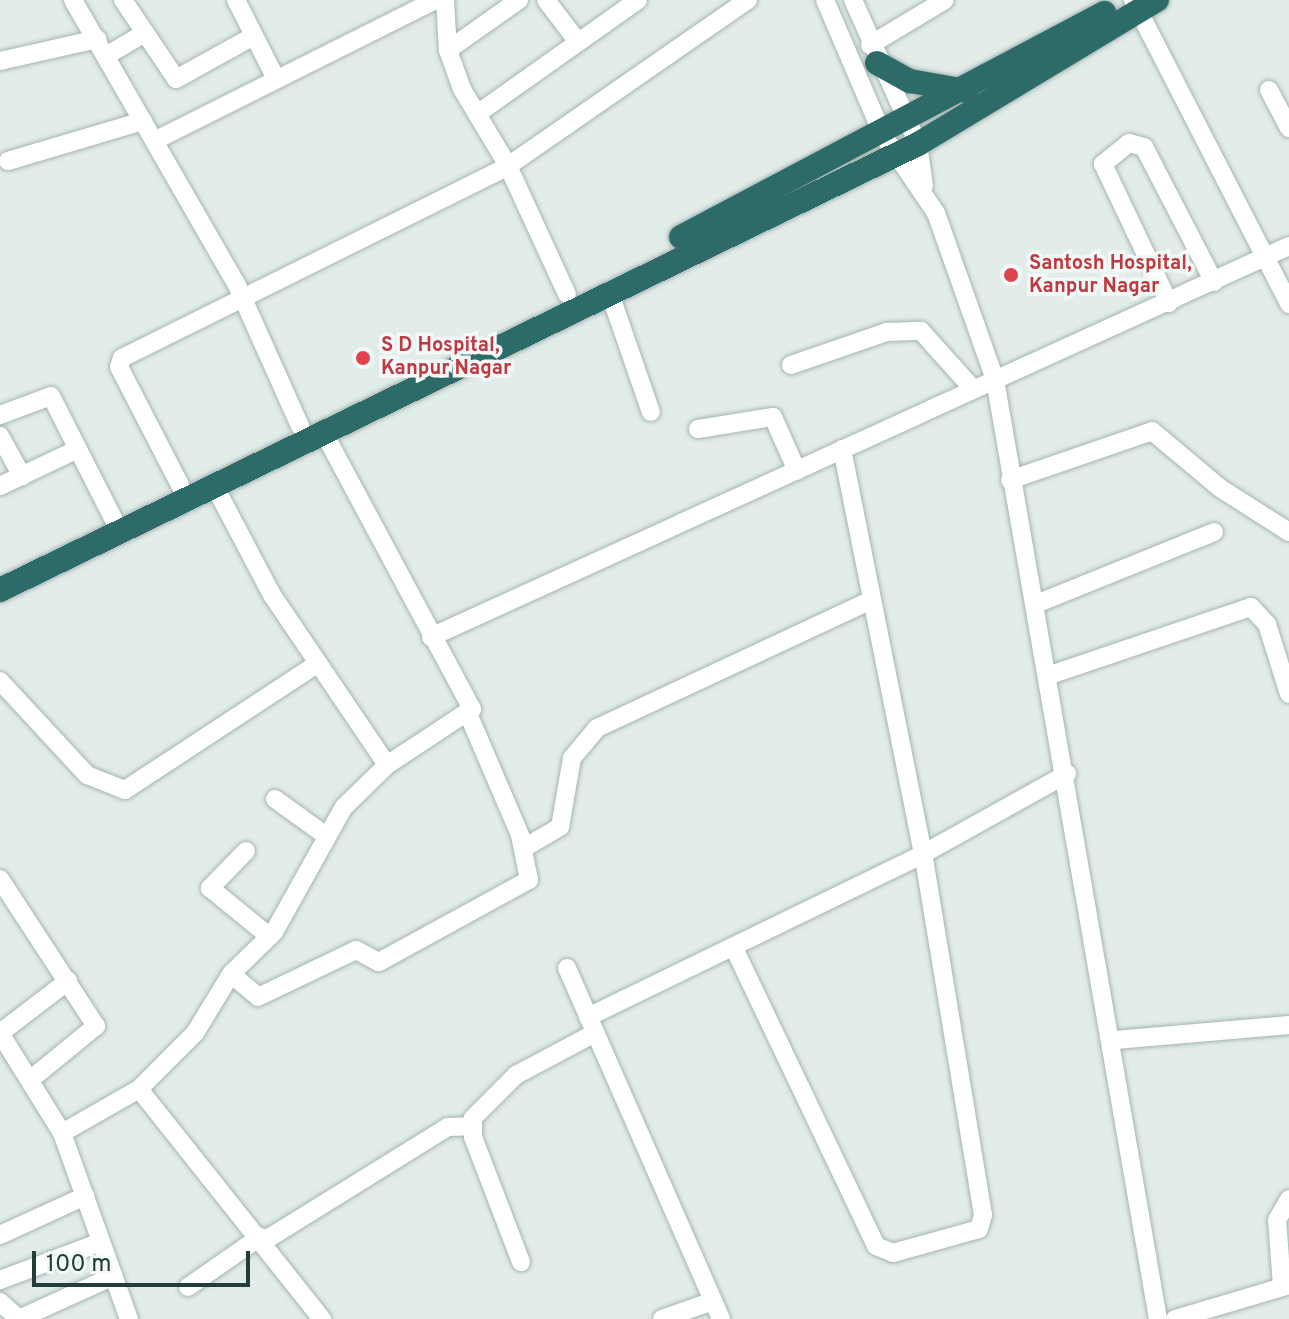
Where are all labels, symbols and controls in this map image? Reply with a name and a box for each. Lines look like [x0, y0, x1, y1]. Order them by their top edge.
place label: Santosh Hospital, Kanpur Nagar [1029, 252, 1192, 299]
marker: Santosh Hospital, Kanpur Nagar [1000, 264, 1022, 286]
place label: S D Hospital, Kanpur Nagar [381, 334, 511, 381]
marker: S D Hospital, Kanpur Nagar [352, 347, 374, 369]
scale bar [36, 1235, 254, 1285]
text: 100 m [46, 1250, 112, 1280]

